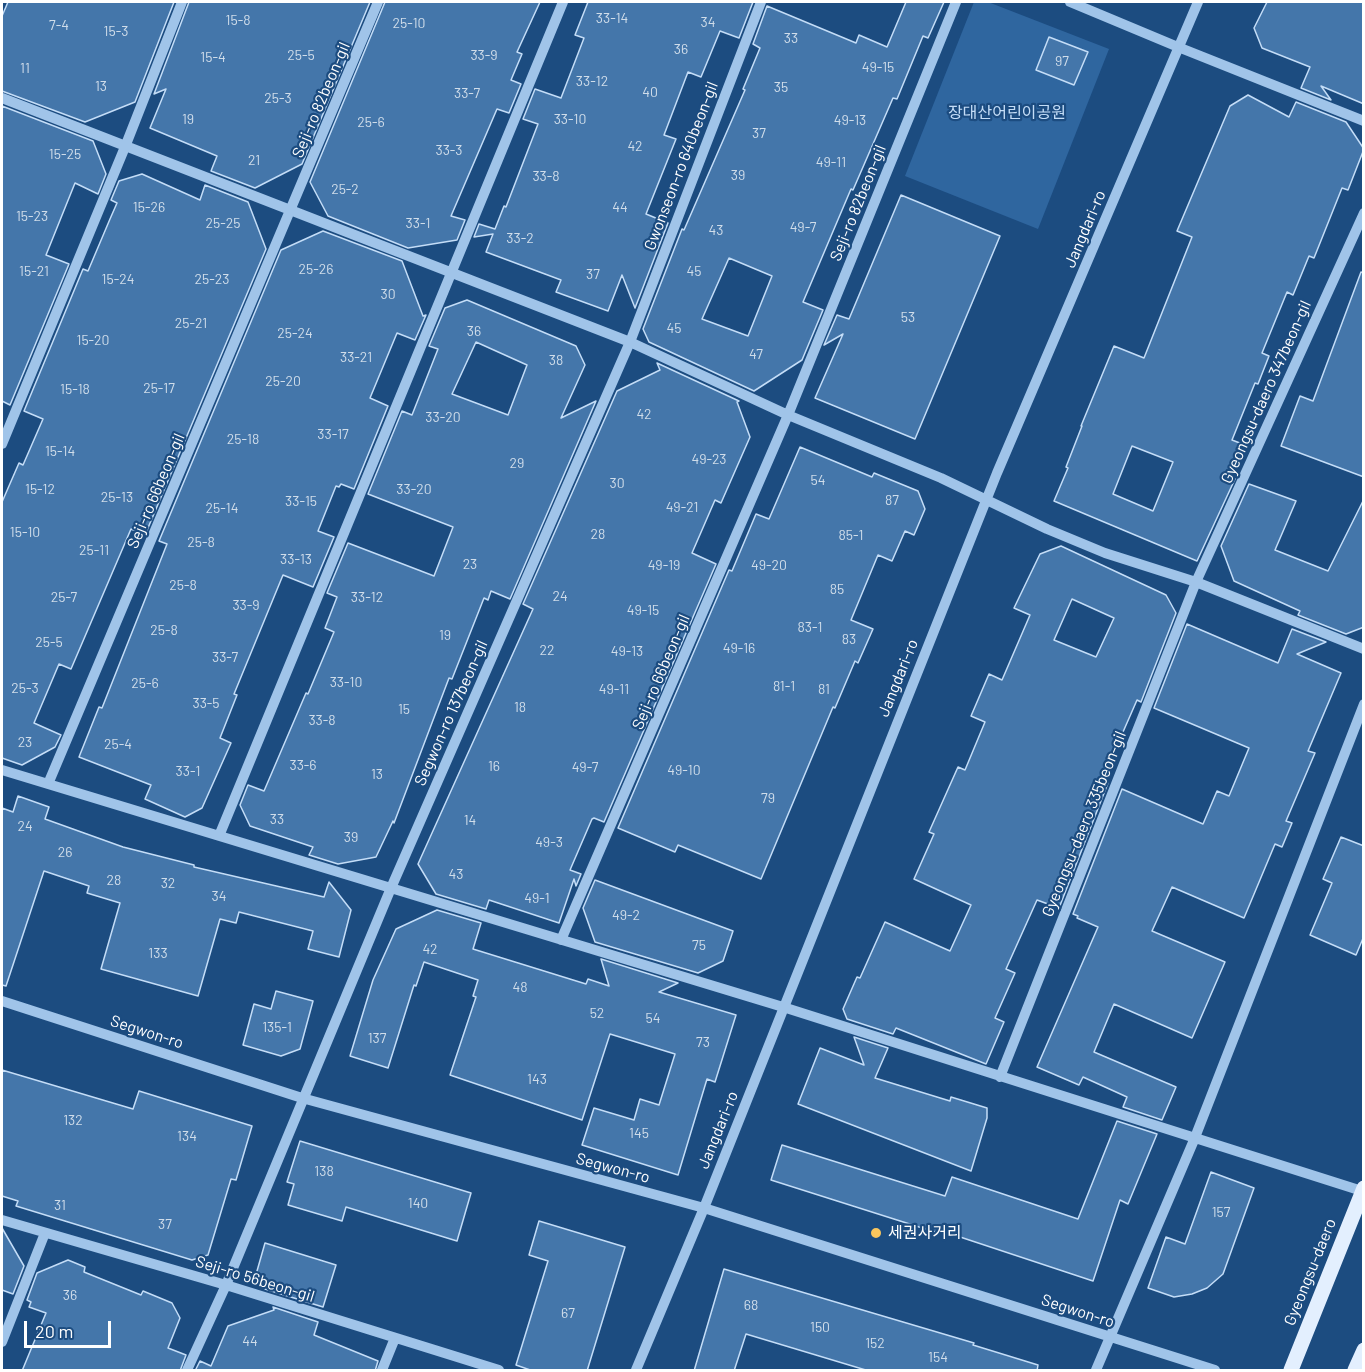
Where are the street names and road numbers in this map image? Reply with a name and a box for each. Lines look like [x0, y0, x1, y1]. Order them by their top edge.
street label: Seji-ro 82beon-gil [288, 39, 354, 161]
street label: Gwonseon-ro 640beon-gil [640, 79, 722, 253]
street label: Seji-ro 82beon-gil [826, 142, 890, 264]
street label: Jangdari-ro [1060, 187, 1110, 271]
street label: Gyeongsu-daero 347beon-gil [1217, 298, 1315, 486]
street label: Seji-ro 66beon-gil [123, 430, 189, 552]
street label: Seji-ro 66beon-gil [628, 611, 694, 733]
street label: Jangdari-ro [874, 636, 922, 720]
street label: Segwon-ro 137beon-gil [410, 637, 492, 789]
street label: Gyeongsu-daero 335beon-gil [1038, 728, 1130, 920]
street label: Segwon-ro [108, 1011, 186, 1053]
street label: Jangdari-ro [694, 1088, 742, 1172]
street label: Segwon-ro [574, 1149, 652, 1187]
street label: Gyeongsu-daero [1280, 1216, 1340, 1328]
street label: Seji-ro 56beon-gil [193, 1252, 317, 1306]
street label: Segwon-ro [1039, 1290, 1117, 1332]

